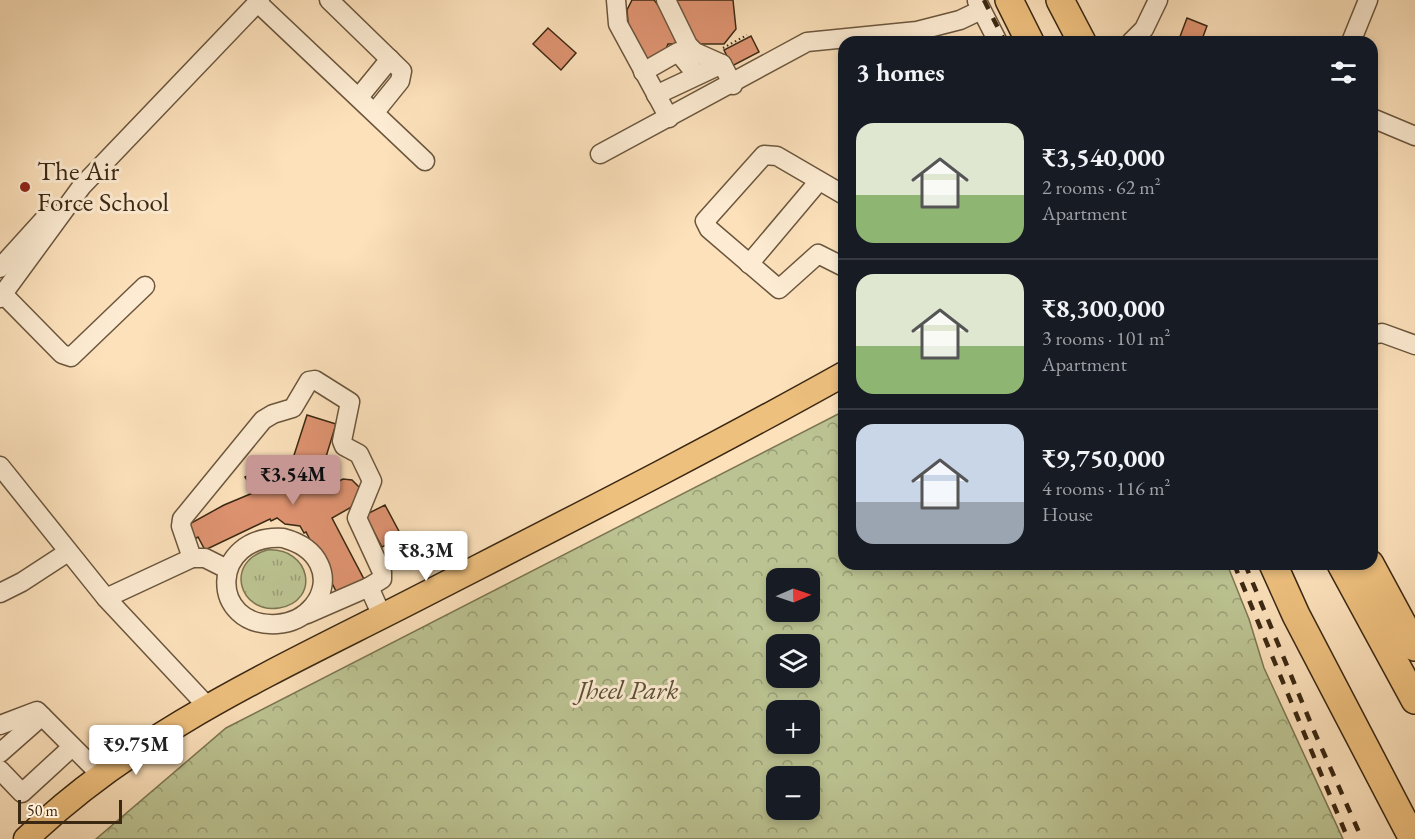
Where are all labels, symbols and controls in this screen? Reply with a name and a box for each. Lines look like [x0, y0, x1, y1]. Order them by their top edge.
text: 3 homes [856, 55, 945, 89]
icon: filters [1327, 56, 1360, 89]
text: ₹3,540,000 [1042, 140, 1165, 174]
icon: home [904, 147, 976, 219]
place label: The Air Force School [37, 153, 169, 219]
text: 2 rooms · 62 m² [1042, 174, 1161, 200]
marker: The Air Force School [18, 180, 32, 194]
text: Apartment [1042, 200, 1127, 226]
text: ₹8,300,000 [1042, 291, 1165, 325]
icon: home [904, 298, 976, 370]
text: 3 rooms · 101 m² [1042, 325, 1170, 351]
text: Apartment [1042, 351, 1127, 377]
text: ₹9,750,000 [1042, 441, 1165, 475]
icon: home [904, 448, 976, 520]
pin: ₹3.54M [244, 455, 342, 506]
text: ₹3.54M [260, 461, 326, 487]
text: 4 rooms · 116 m² [1042, 475, 1170, 501]
text: House [1042, 501, 1093, 527]
pin: ₹8.3M [384, 531, 468, 582]
text: ₹8.3M [399, 537, 454, 563]
north arrow [766, 568, 820, 622]
map controls [766, 568, 820, 820]
button: layers [766, 634, 820, 688]
park label: Jheel Park [572, 672, 679, 707]
button: + [766, 700, 820, 754]
pin: ₹9.75M [87, 725, 185, 776]
text: ₹9.75M [103, 731, 169, 757]
button: − [766, 766, 820, 820]
scale bar [18, 797, 122, 824]
text: 50 m [27, 800, 58, 821]

